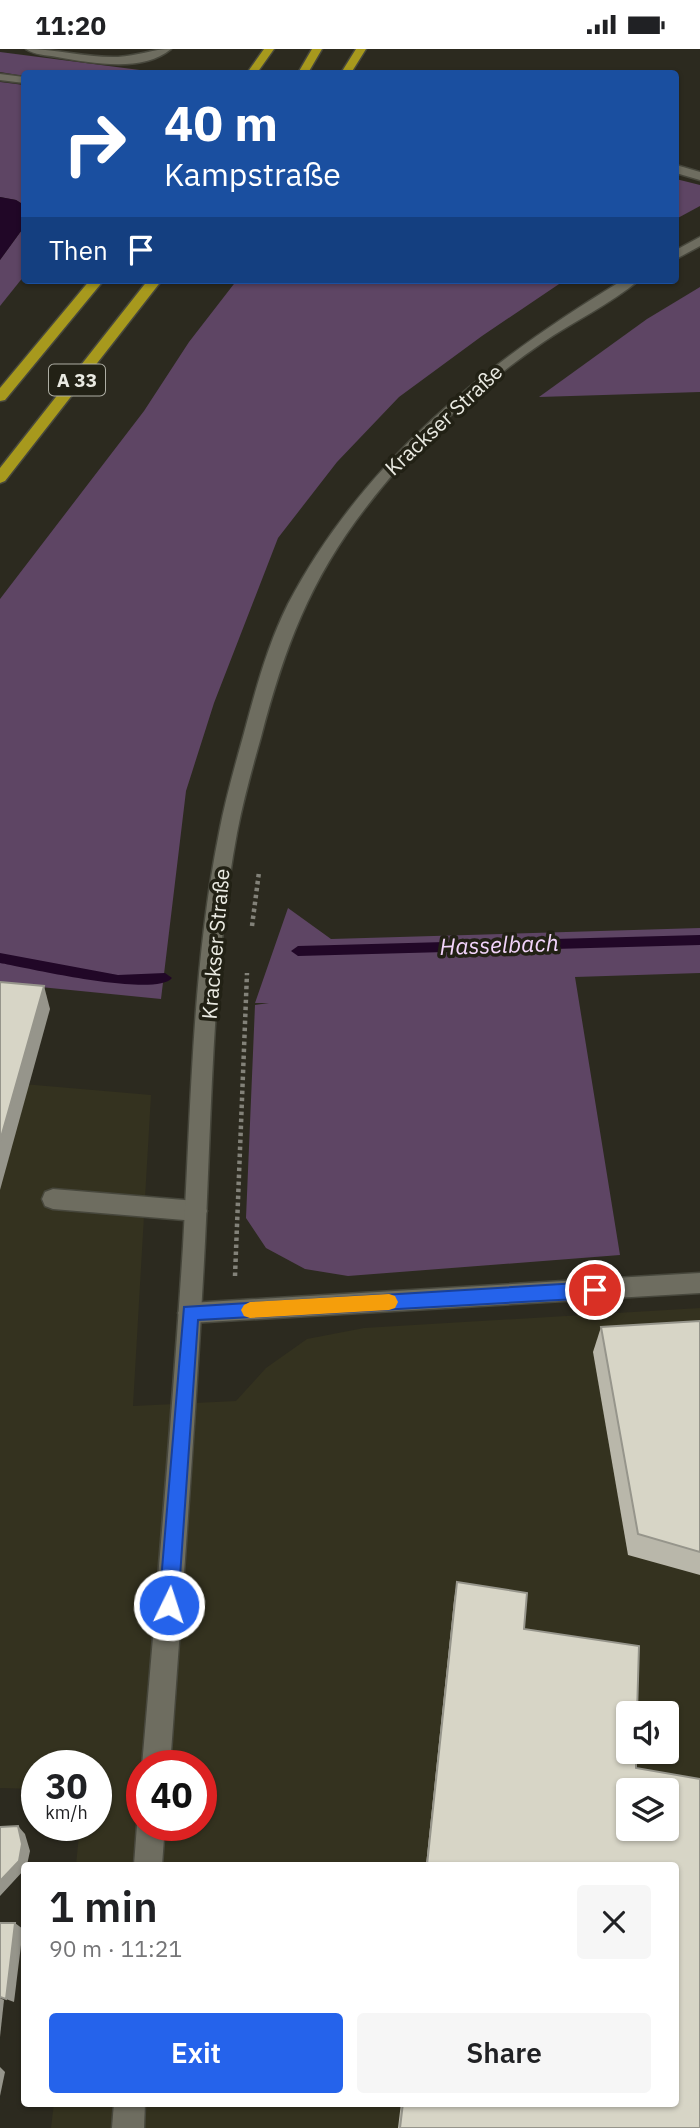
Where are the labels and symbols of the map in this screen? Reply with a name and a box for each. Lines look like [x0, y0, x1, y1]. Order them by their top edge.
street label: Krackser Straße [378, 357, 508, 481]
road number: A 33 [49, 365, 105, 395]
street label: Krackser Straße [194, 867, 236, 1020]
water label: Hasselbach [439, 927, 559, 961]
pin [565, 1260, 625, 1320]
position arrow [132, 1568, 206, 1642]
speed limit sign: 40 [126, 1750, 217, 1841]

